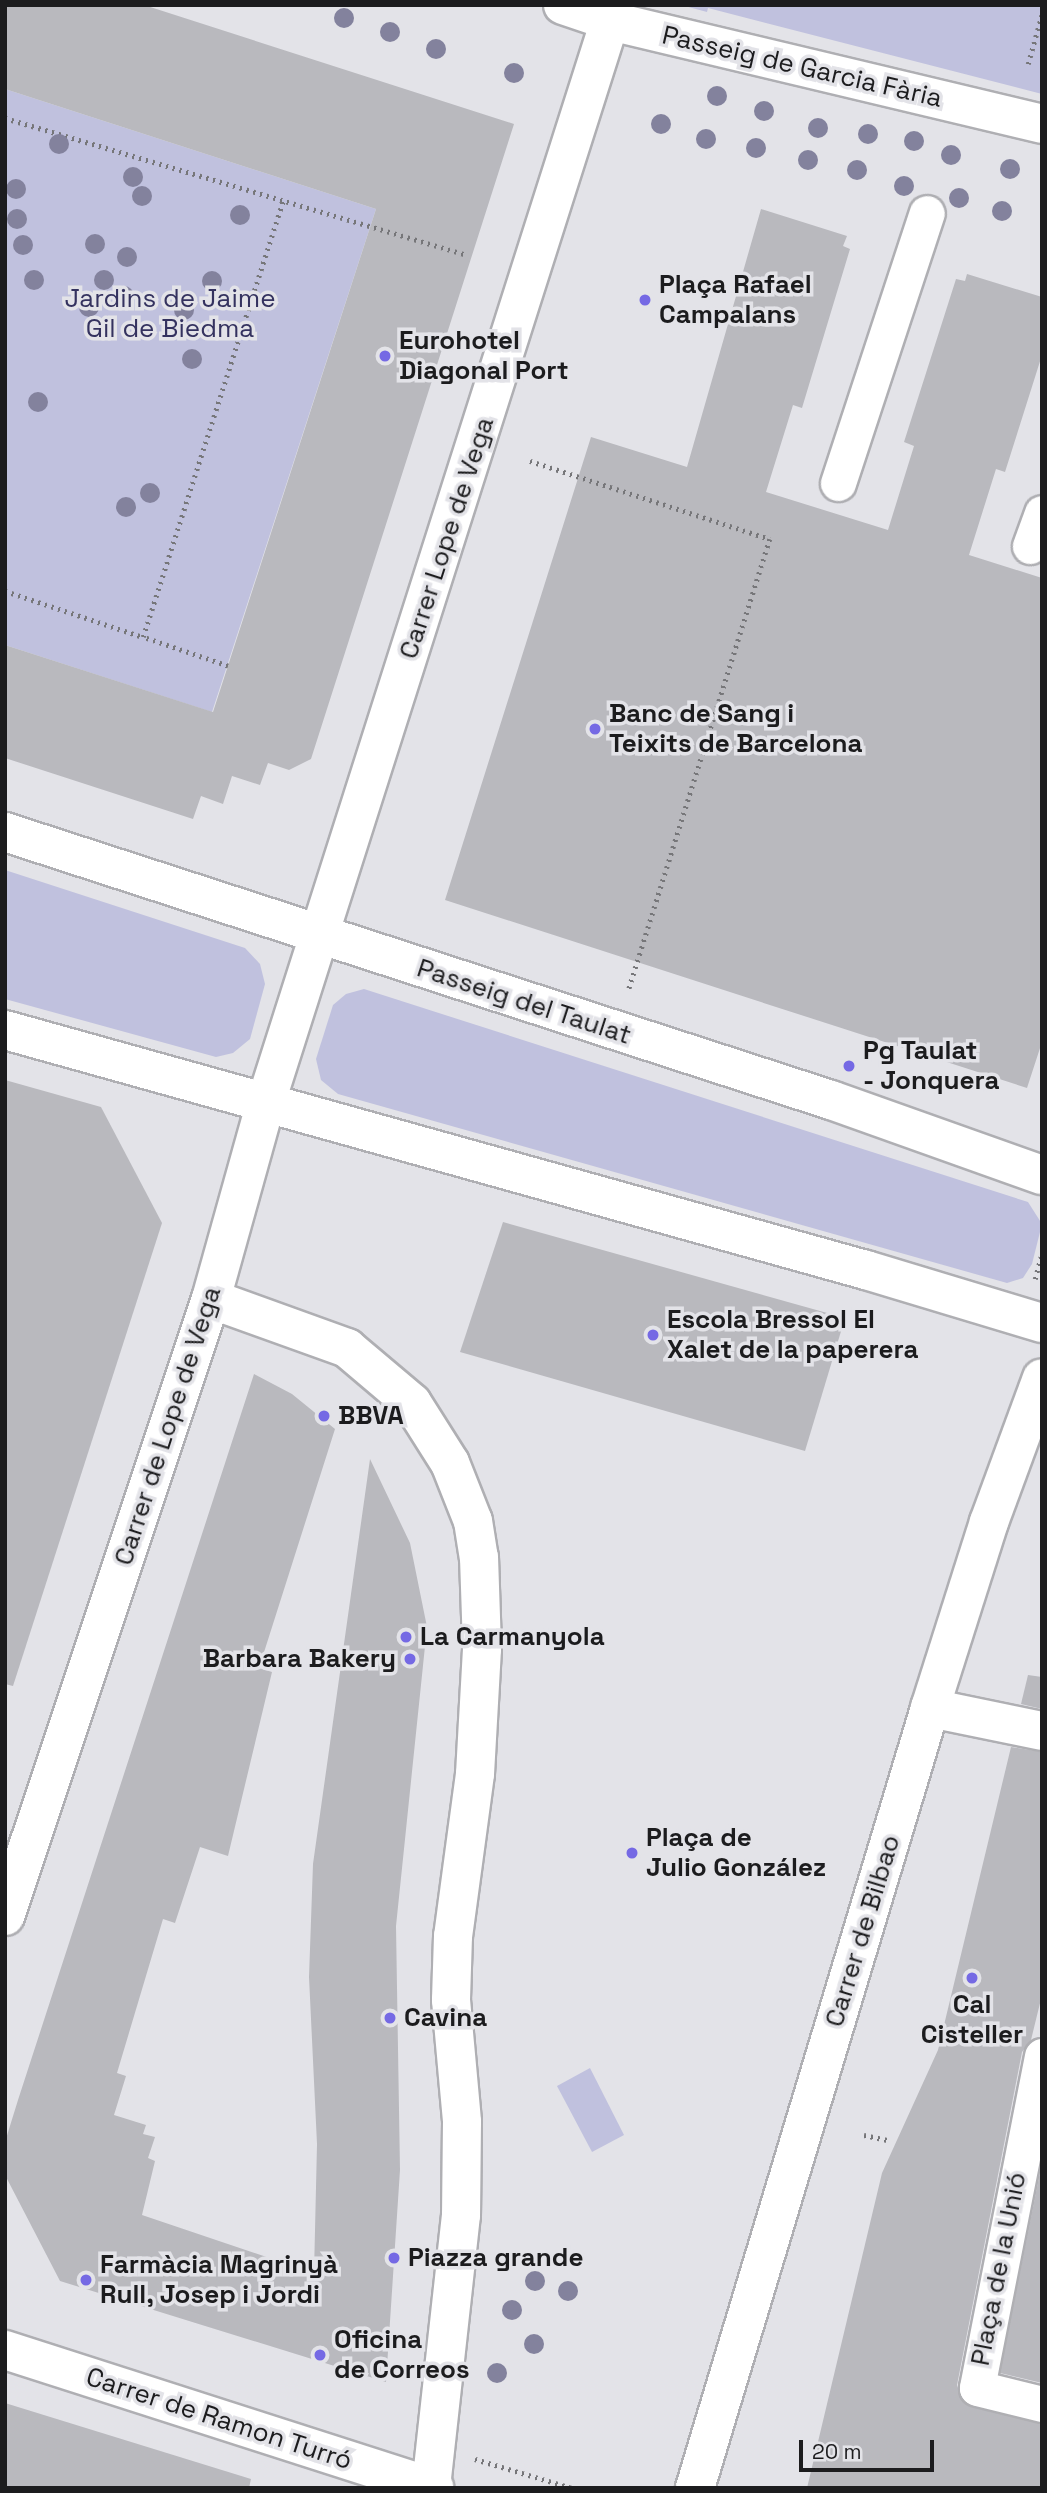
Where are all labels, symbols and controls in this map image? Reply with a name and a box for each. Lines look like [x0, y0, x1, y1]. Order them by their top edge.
street label: Passeig de Garcia Fària [659, 20, 945, 114]
place label: Plaça Rafael Campalans [659, 269, 812, 330]
park label: Jardins de Jaime Gil de Biedma [64, 283, 276, 344]
marker: Plaça Rafael Campalans [637, 292, 653, 308]
place label: Eurohotel Diagonal Port [399, 325, 569, 386]
marker: Eurohotel Diagonal Port [377, 348, 393, 364]
street label: Carrer Lope de Vega [393, 413, 501, 663]
place label: Banc de Sang i Teixits de Barcelona [609, 698, 863, 760]
marker: Banc de Sang i Teixits de Barcelona [587, 721, 603, 737]
street label: Passeig del Taulat [413, 953, 635, 1051]
place label: Pg Taulat - Jonquera [863, 1035, 1000, 1096]
marker: Pg Taulat - Jonquera [841, 1058, 857, 1074]
street label: Carrer de Lope de Vega [108, 1283, 228, 1569]
place label: Escola Bressol El Xalet de la paperera [667, 1304, 918, 1366]
marker: Escola Bressol El Xalet de la paperera [645, 1327, 661, 1343]
place label: BBVA [338, 1400, 404, 1432]
marker: BBVA [316, 1408, 332, 1424]
place label: La Carmanyola [420, 1621, 605, 1653]
marker: La Carmanyola [398, 1629, 414, 1645]
place label: Barbara Bakery [203, 1643, 396, 1675]
marker: Barbara Bakery [402, 1651, 418, 1667]
place label: Plaça de Julio González [646, 1822, 826, 1884]
street label: Carrer de Bilbao [819, 1831, 907, 2031]
marker: Plaça de Julio González [624, 1845, 640, 1861]
marker: Cal Cisteller [964, 1970, 980, 1986]
place label: Cal Cisteller [921, 1989, 1023, 2050]
place label: Cavina [404, 2002, 487, 2034]
marker: Cavina [382, 2010, 398, 2026]
street label: Plaça de la Unió [965, 2170, 1033, 2368]
place label: Piazza grande [408, 2242, 583, 2274]
place label: Farmàcia Magrinyà Rull, Josep i Jordi [100, 2249, 338, 2310]
marker: Piazza grande [386, 2250, 402, 2266]
marker: Farmàcia Magrinyà Rull, Josep i Jordi [78, 2272, 94, 2288]
place label: Oficina de Correos [334, 2324, 470, 2386]
marker: Oficina de Correos [312, 2347, 328, 2363]
street label: Carrer de Ramon Turró [82, 2361, 356, 2477]
scale bar [802, 2426, 937, 2470]
text: 20 m [812, 2438, 862, 2465]

